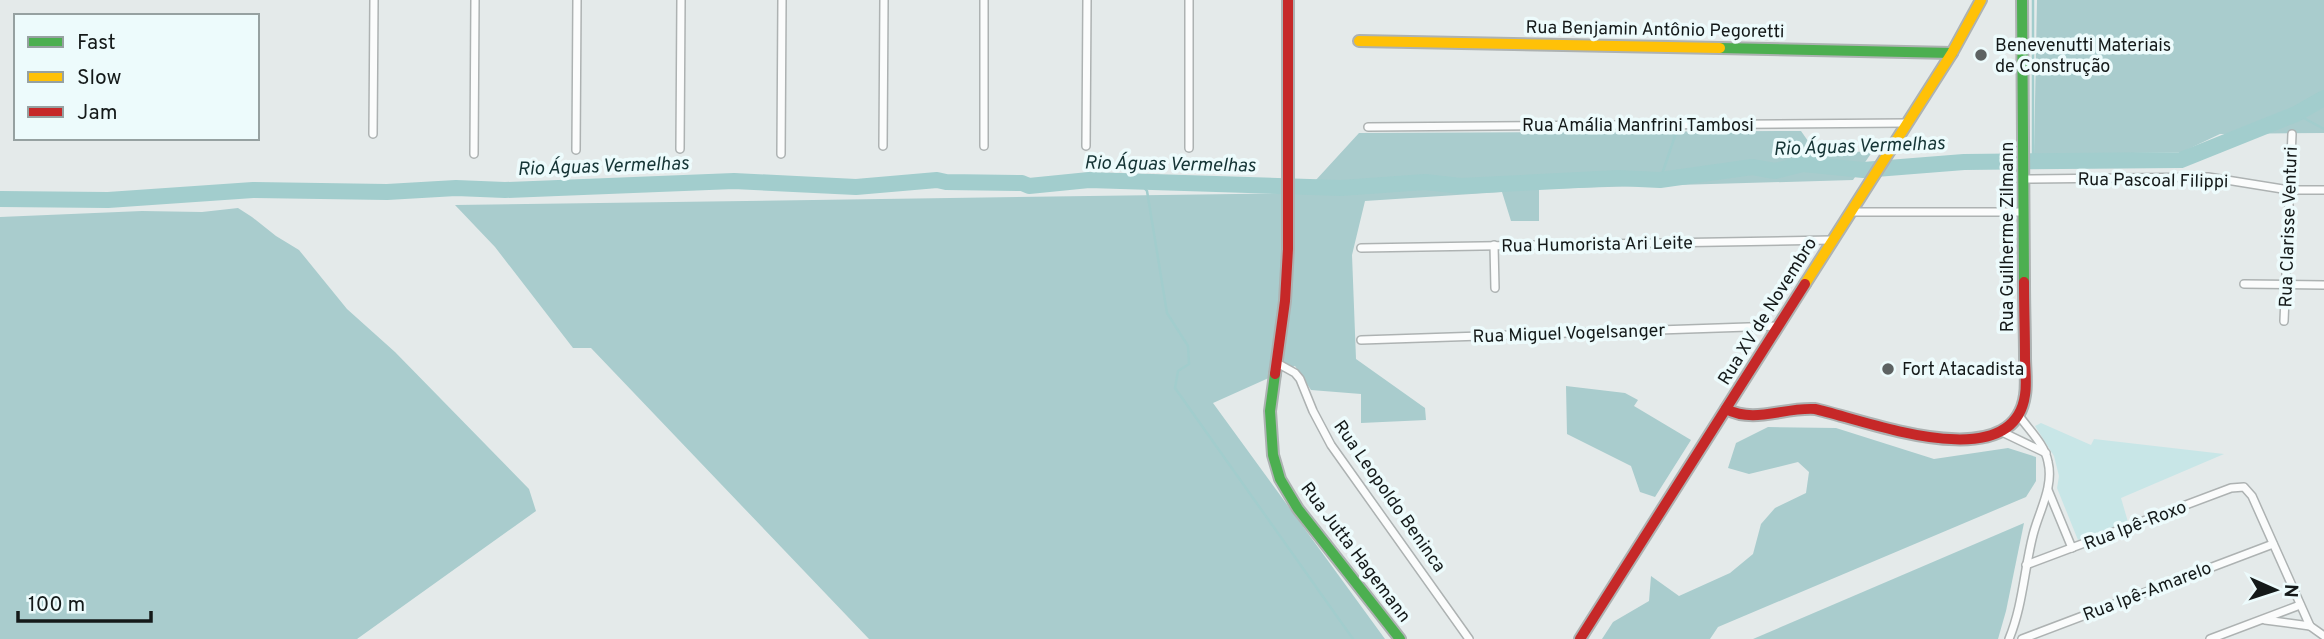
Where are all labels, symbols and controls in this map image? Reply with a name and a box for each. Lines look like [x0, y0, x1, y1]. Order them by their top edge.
legend [14, 14, 259, 140]
street label: Rua Benjamin Antônio Pegoretti [1525, 17, 1785, 44]
text: Fast [77, 30, 116, 57]
place label: Benevenutti Materiais de Construção [1995, 35, 2171, 79]
marker: Benevenutti Materiais de Construção [1973, 47, 1989, 63]
text: Slow [77, 65, 122, 92]
text: Jam [77, 100, 118, 127]
street label: Rua Amália Manfrini Tambosi [1522, 115, 1754, 138]
water label: Rio Águas Vermelhas [1773, 131, 1946, 162]
street label: Rua Guilherme Zilmann [1997, 142, 2020, 332]
street label: Rua Clarisse Venturi [2275, 146, 2304, 308]
water label: Rio Águas Vermelhas [517, 151, 690, 182]
water label: Rio Águas Vermelhas [1084, 151, 1256, 179]
street label: Rua Pascoal Filippi [2077, 169, 2229, 194]
street label: Rua Humorista Ari Leite [1501, 232, 1693, 259]
street label: Rua XV de Novembro [1714, 234, 1823, 390]
street label: Rua Miguel Vogelsanger [1472, 320, 1666, 349]
place label: Fort Atacadista [1902, 359, 2024, 382]
marker: Fort Atacadista [1880, 361, 1896, 377]
street label: Rua Leopoldo Beninca [1328, 416, 1450, 577]
street label: Rua Jutta Hagemann [1295, 478, 1415, 628]
street label: Rua Ipê-Roxo [2081, 496, 2190, 556]
north arrow [2240, 555, 2310, 625]
street label: Rua Ipê-Amarelo [2080, 557, 2215, 628]
scale bar [18, 580, 150, 624]
text: N [2278, 583, 2302, 598]
text: 100 m [28, 592, 85, 619]

